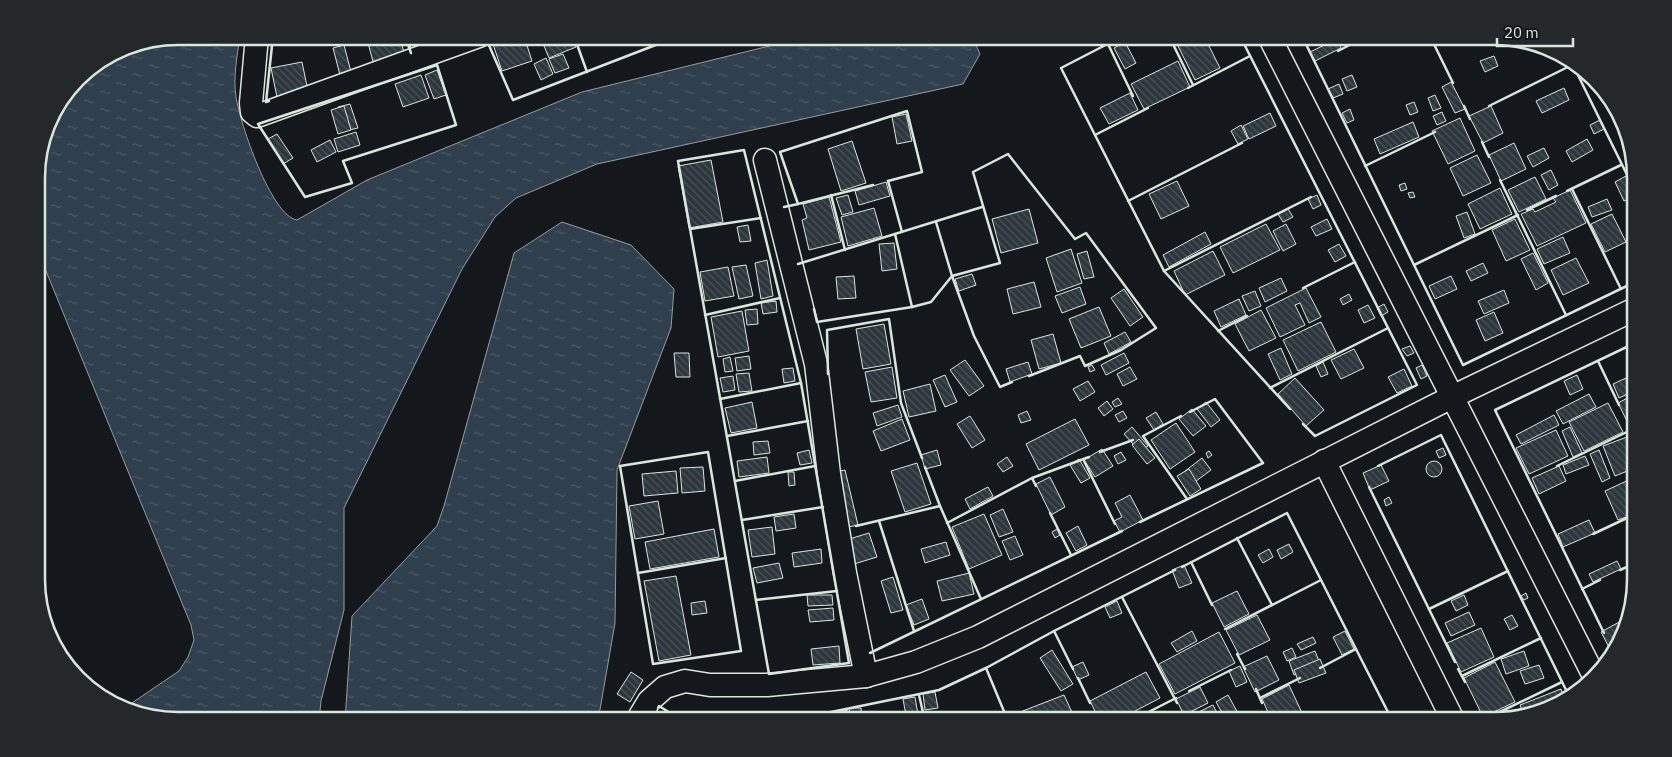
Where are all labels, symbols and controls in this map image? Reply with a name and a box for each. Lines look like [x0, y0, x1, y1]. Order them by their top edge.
scale bar [1497, 15, 1573, 47]
text: 20 m [1504, 23, 1539, 42]

